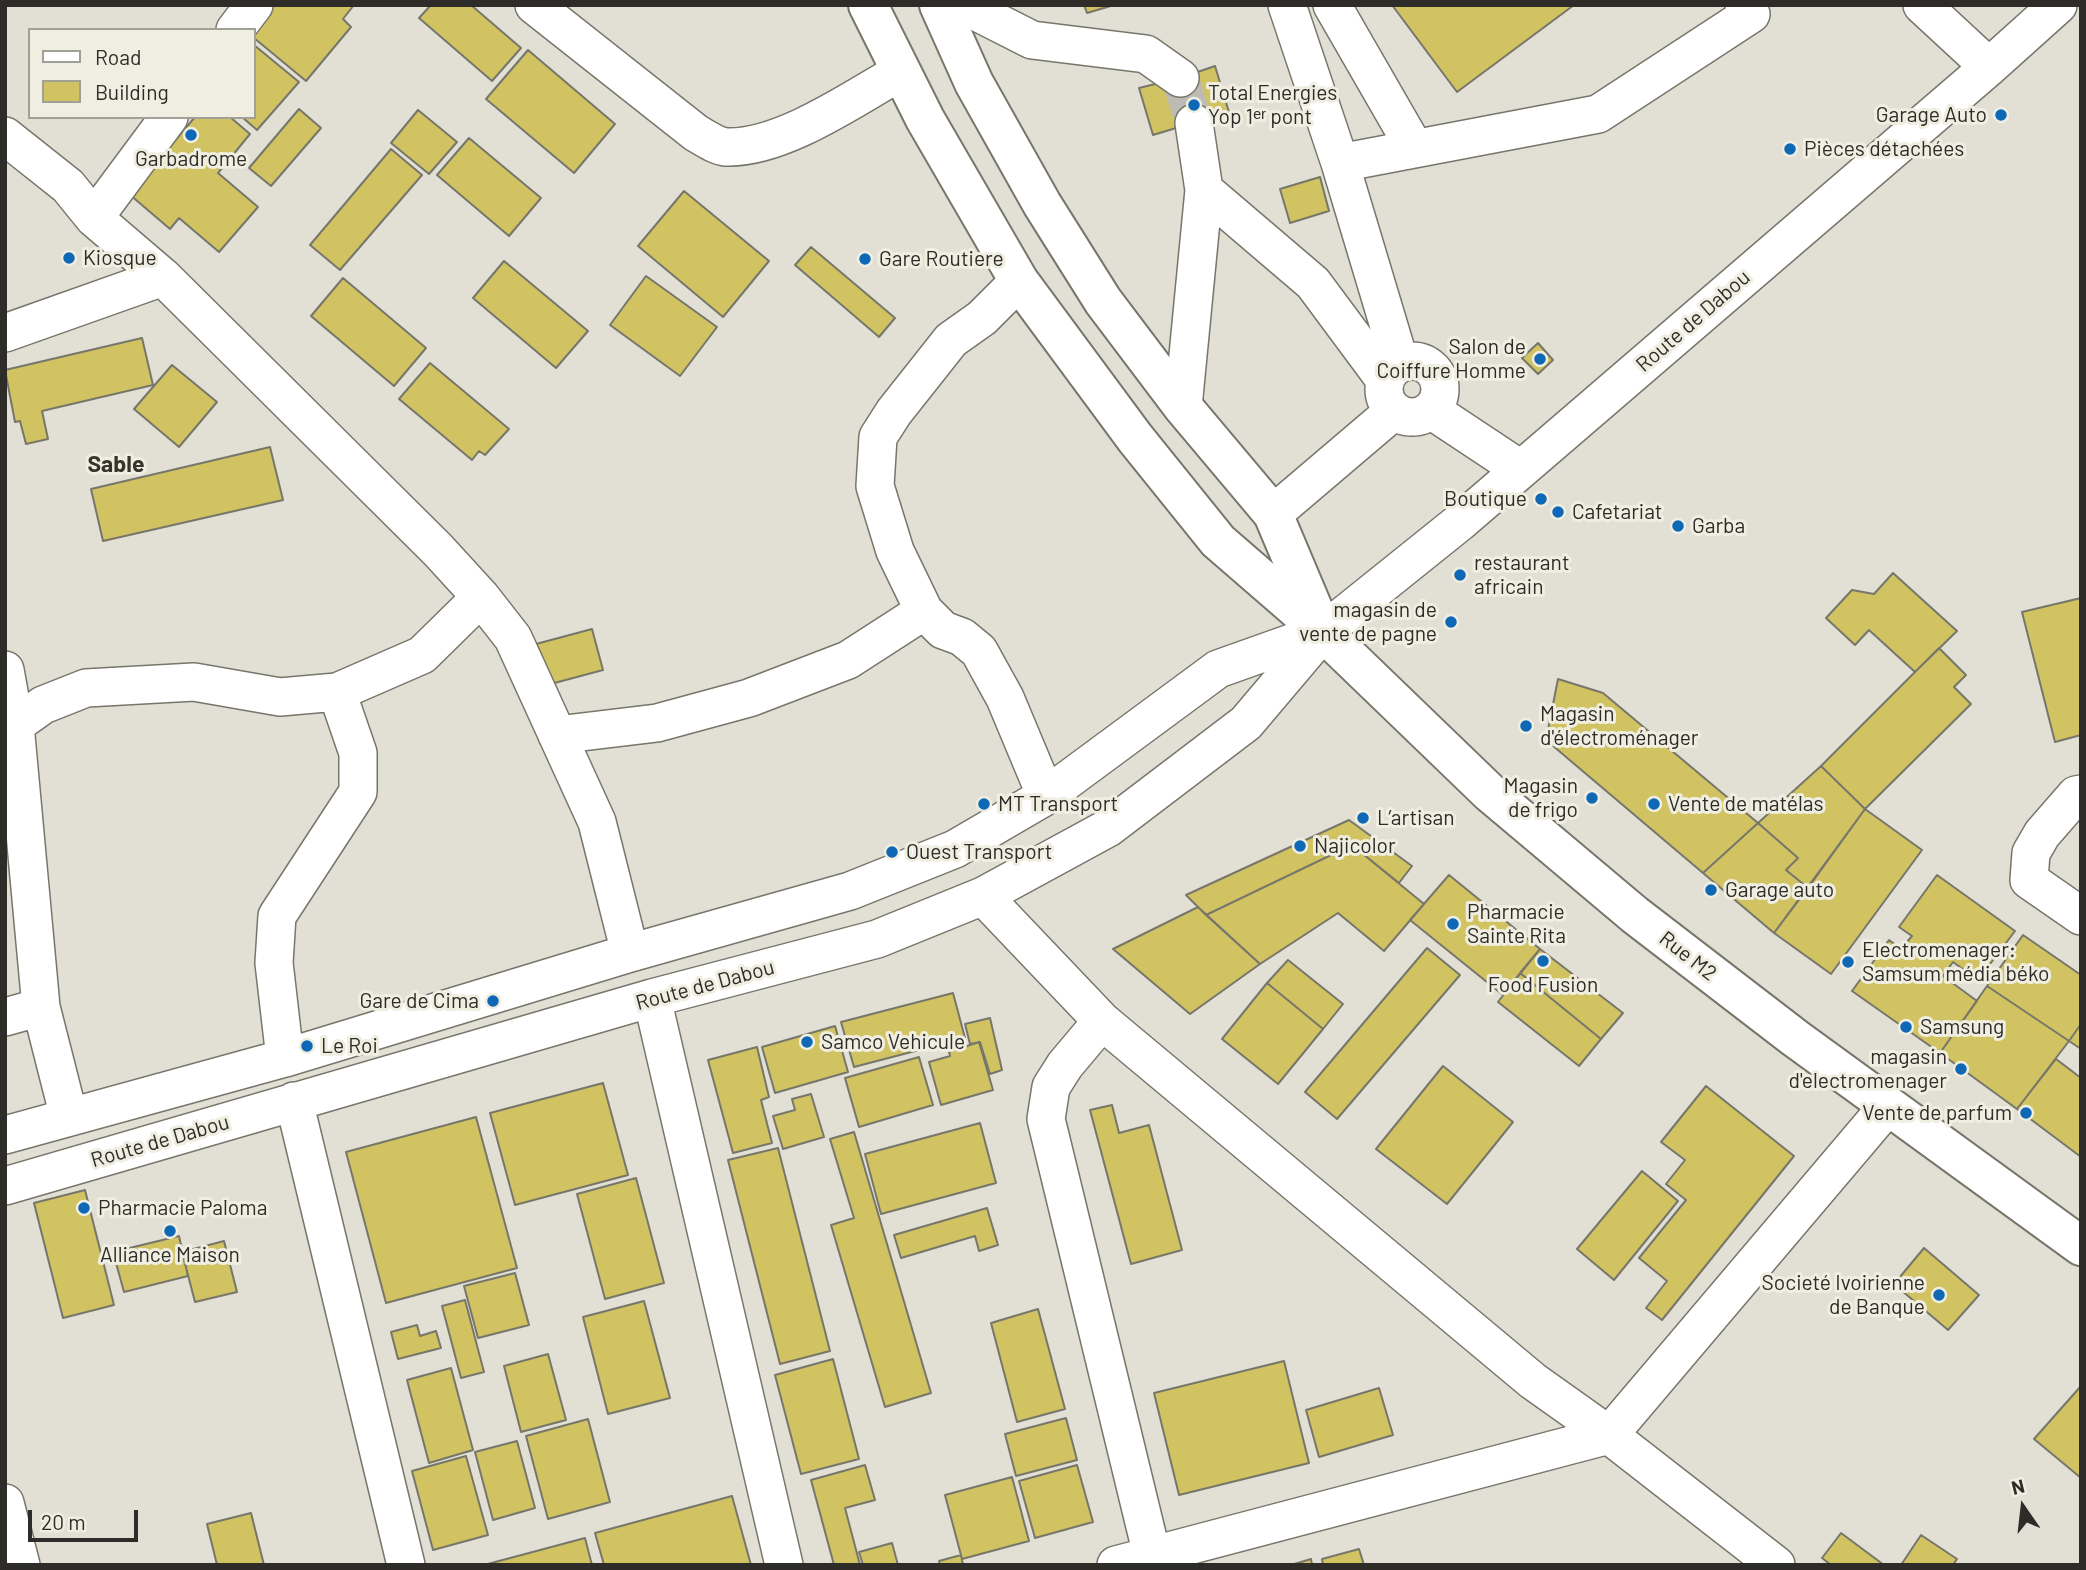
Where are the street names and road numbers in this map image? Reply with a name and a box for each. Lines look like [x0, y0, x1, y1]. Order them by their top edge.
street label: Route de Dabou [1631, 265, 1755, 377]
street label: Rue M2 [1654, 926, 1722, 986]
street label: Route de Dabou [633, 954, 777, 1016]
street label: Route de Dabou [88, 1109, 232, 1173]

